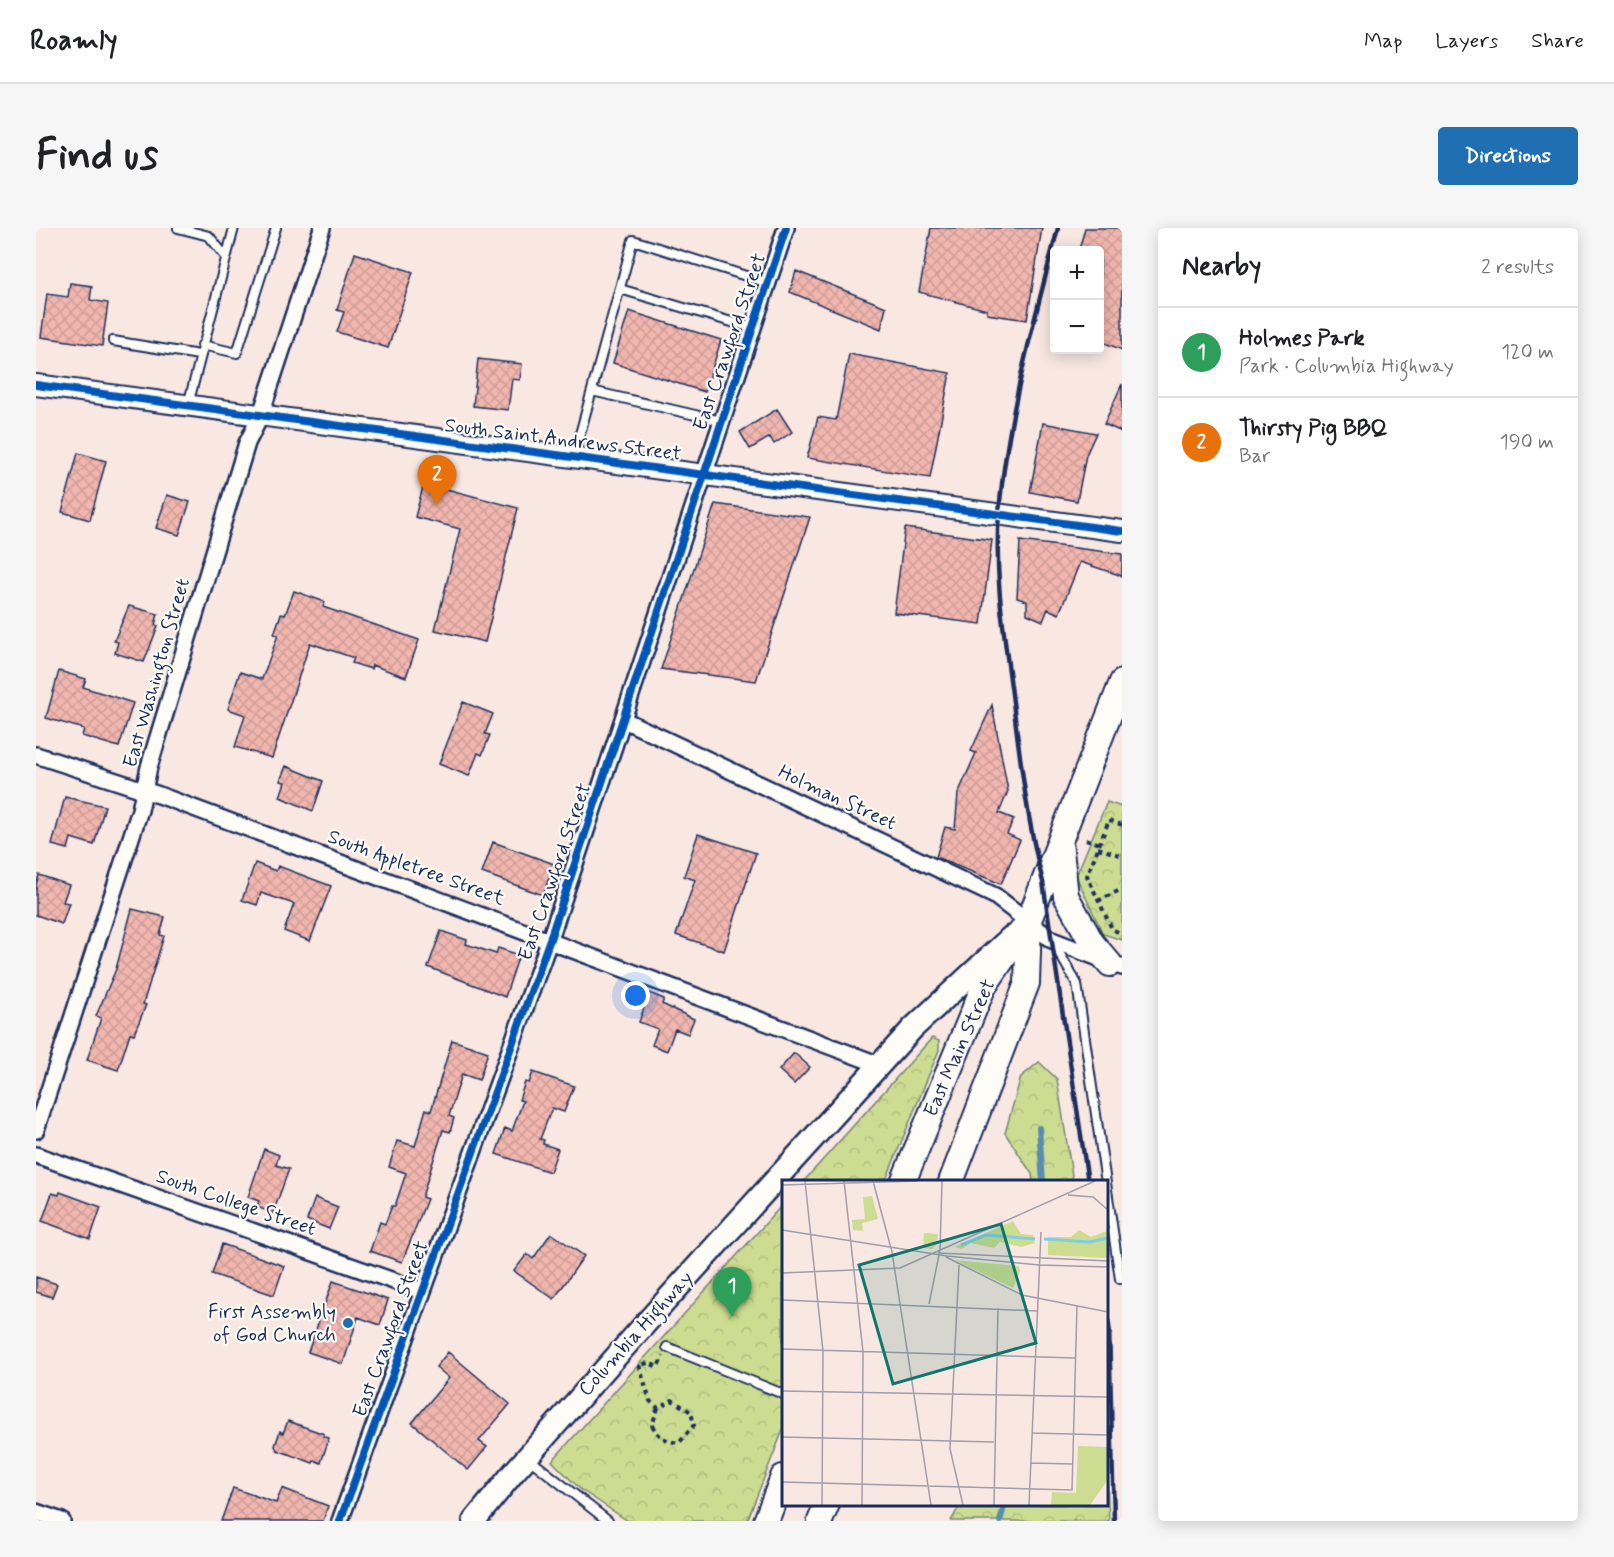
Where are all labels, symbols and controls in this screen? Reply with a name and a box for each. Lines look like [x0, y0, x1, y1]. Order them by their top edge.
text: Roamly [30, 23, 118, 60]
text: Map [1364, 27, 1402, 55]
text: Layers [1435, 27, 1498, 55]
text: Share [1531, 27, 1584, 55]
button: Directions [1438, 127, 1578, 185]
text: Find us [36, 129, 158, 184]
map controls [1050, 246, 1104, 354]
button: + [1050, 246, 1104, 300]
street label: East Crawford Street [687, 250, 775, 435]
text: Nearby [1182, 250, 1261, 284]
text: 2 results [1481, 254, 1554, 281]
button: − [1050, 300, 1104, 354]
text: Holmes Park [1239, 325, 1365, 353]
text: 1 [1197, 339, 1206, 366]
text: 120 m [1501, 339, 1554, 366]
text: Park · Columbia Highway [1239, 353, 1454, 380]
street label: South Saint Andrews Street [443, 412, 683, 468]
text: Thirsty Pig BBQ [1239, 415, 1388, 443]
text: 2 [1197, 429, 1206, 456]
text: 190 m [1500, 429, 1554, 456]
text: Bar [1239, 443, 1270, 470]
pin: 2 [418, 456, 456, 505]
street label: East Washington Street [117, 575, 199, 772]
street label: Holman Street [774, 759, 900, 837]
street label: East Crawford Street [512, 780, 600, 965]
street label: South Appletree Street [323, 823, 508, 914]
street label: East Main Street [918, 975, 1002, 1121]
your location [621, 981, 650, 1010]
street label: South College Street [152, 1163, 320, 1243]
inset map [782, 1180, 1107, 1506]
street label: East Crawford Street [347, 1237, 437, 1422]
street label: Columbia Highway [573, 1266, 701, 1404]
pin: 1 [712, 1268, 752, 1317]
place label: First Assembly of God Church [208, 1299, 336, 1349]
marker: First Assembly of God Church [341, 1316, 355, 1330]

